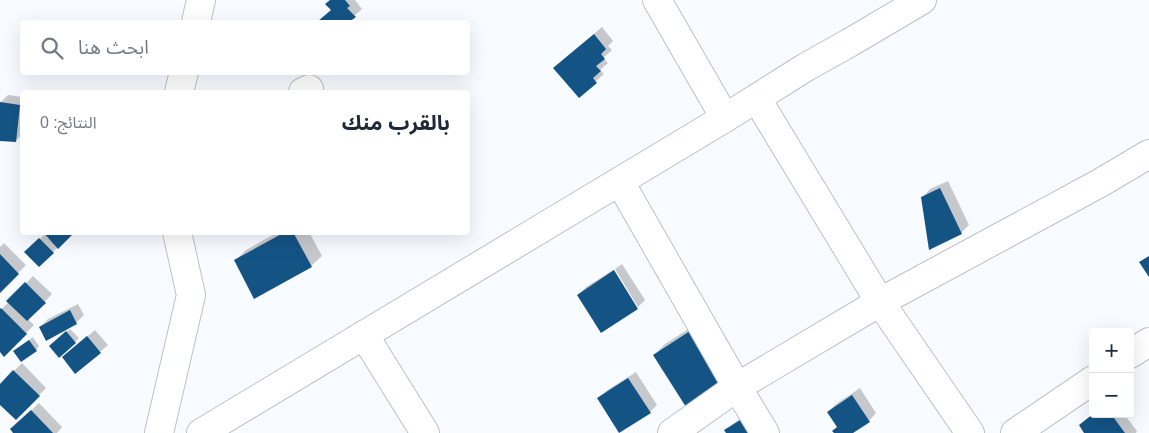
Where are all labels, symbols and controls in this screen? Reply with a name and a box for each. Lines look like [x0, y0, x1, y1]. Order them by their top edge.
search box [20, 20, 470, 75]
icon: search [38, 34, 66, 62]
text: ابحث هنا [78, 37, 149, 58]
text: بالقرب منك [342, 111, 450, 134]
text: النتائج: 0 [40, 114, 97, 131]
map controls [1089, 328, 1134, 418]
button: + [1089, 328, 1134, 373]
button: − [1089, 373, 1134, 418]

